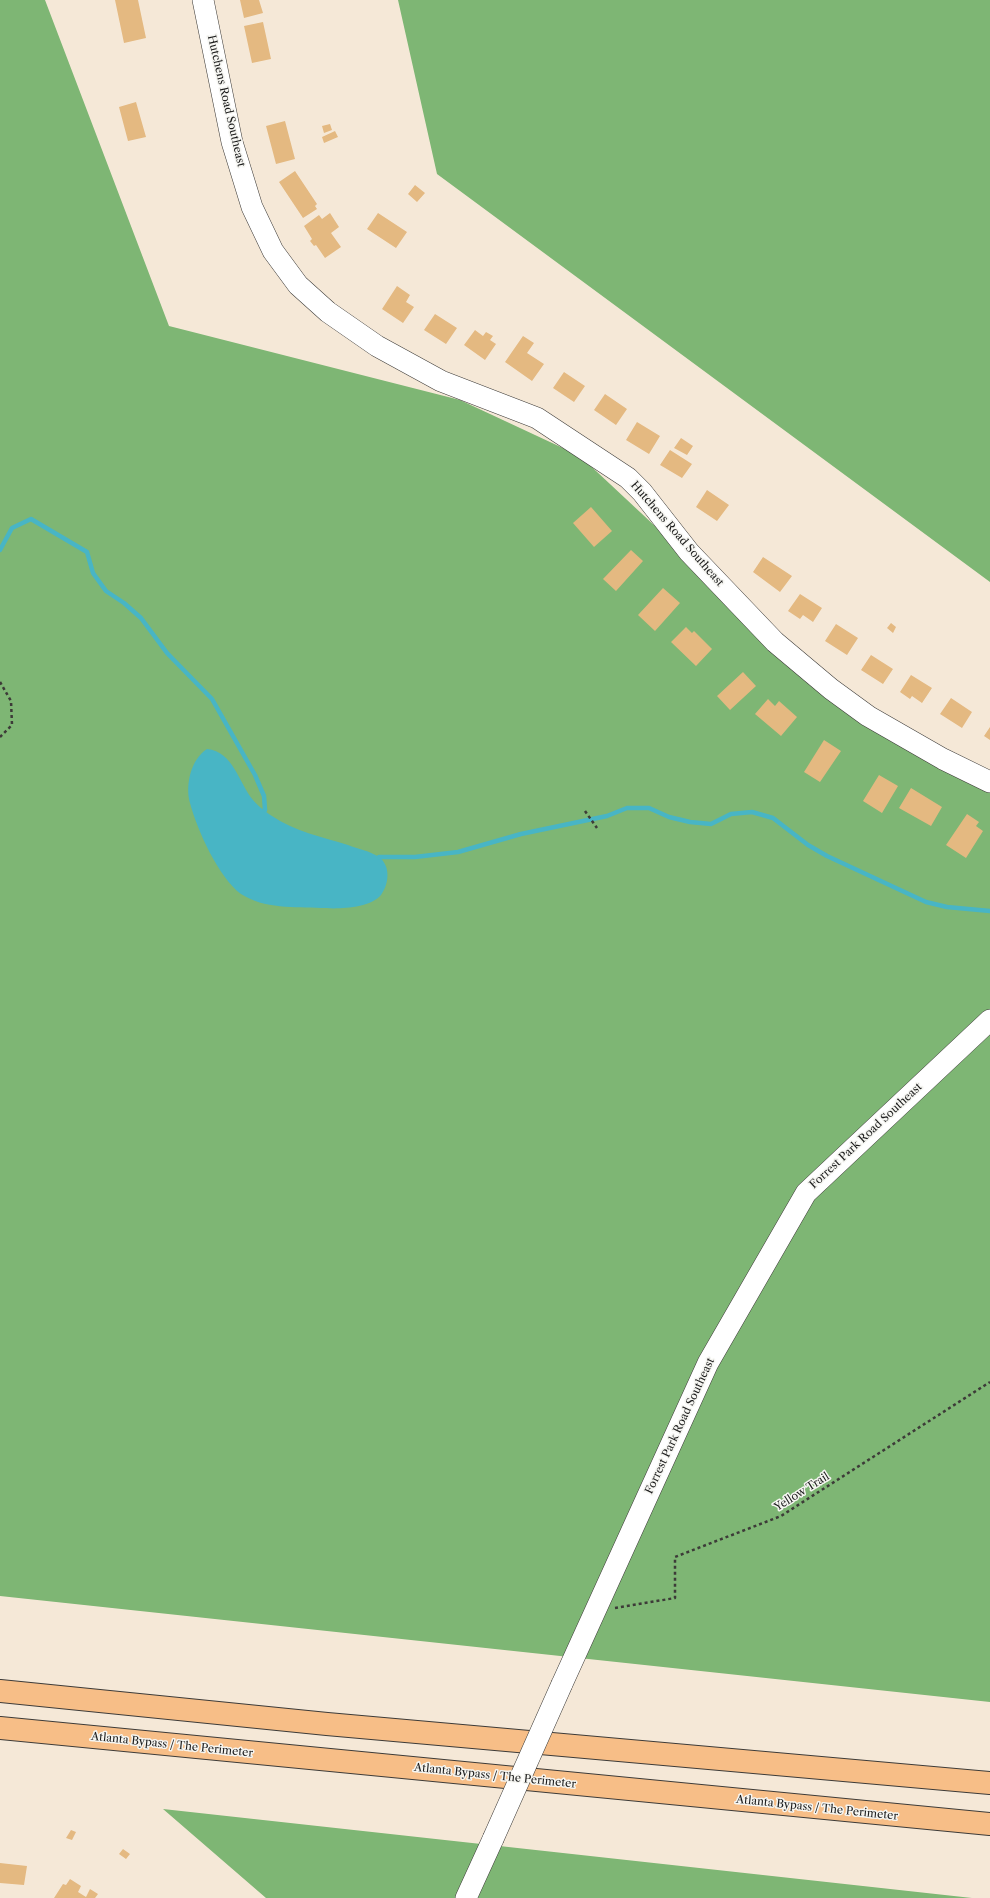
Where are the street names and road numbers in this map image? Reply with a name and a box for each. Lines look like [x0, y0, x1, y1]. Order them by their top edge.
street label: Hutchens Road Southeast [204, 34, 248, 168]
street label: Hutchens Road Southeast [628, 479, 726, 589]
street label: Forrest Park Road Southeast [807, 1080, 925, 1192]
street label: Forrest Park Road Southeast [643, 1356, 717, 1496]
street label: Yellow Trail [772, 1470, 832, 1514]
street label: Atlanta Bypass / The Perimeter [90, 1730, 254, 1760]
street label: Atlanta Bypass / The Perimeter [413, 1761, 577, 1791]
street label: Atlanta Bypass / The Perimeter [735, 1793, 899, 1823]

